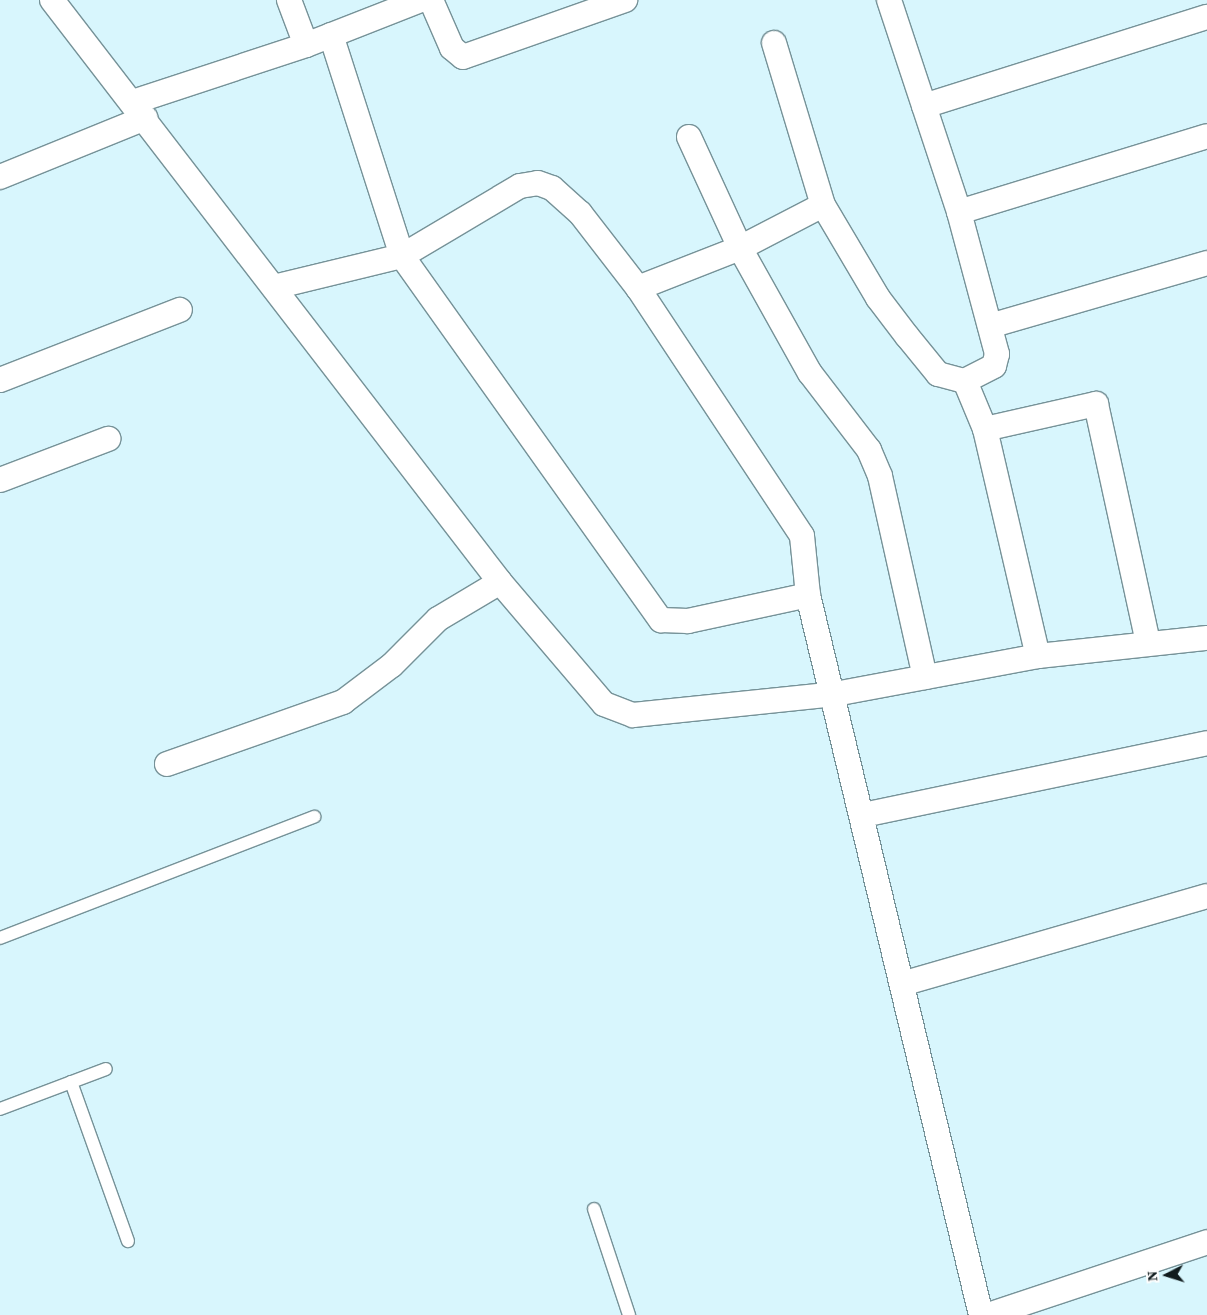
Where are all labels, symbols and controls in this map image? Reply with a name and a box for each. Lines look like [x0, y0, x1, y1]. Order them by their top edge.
north arrow [1142, 1250, 1192, 1300]
text: N [1142, 1270, 1162, 1282]

